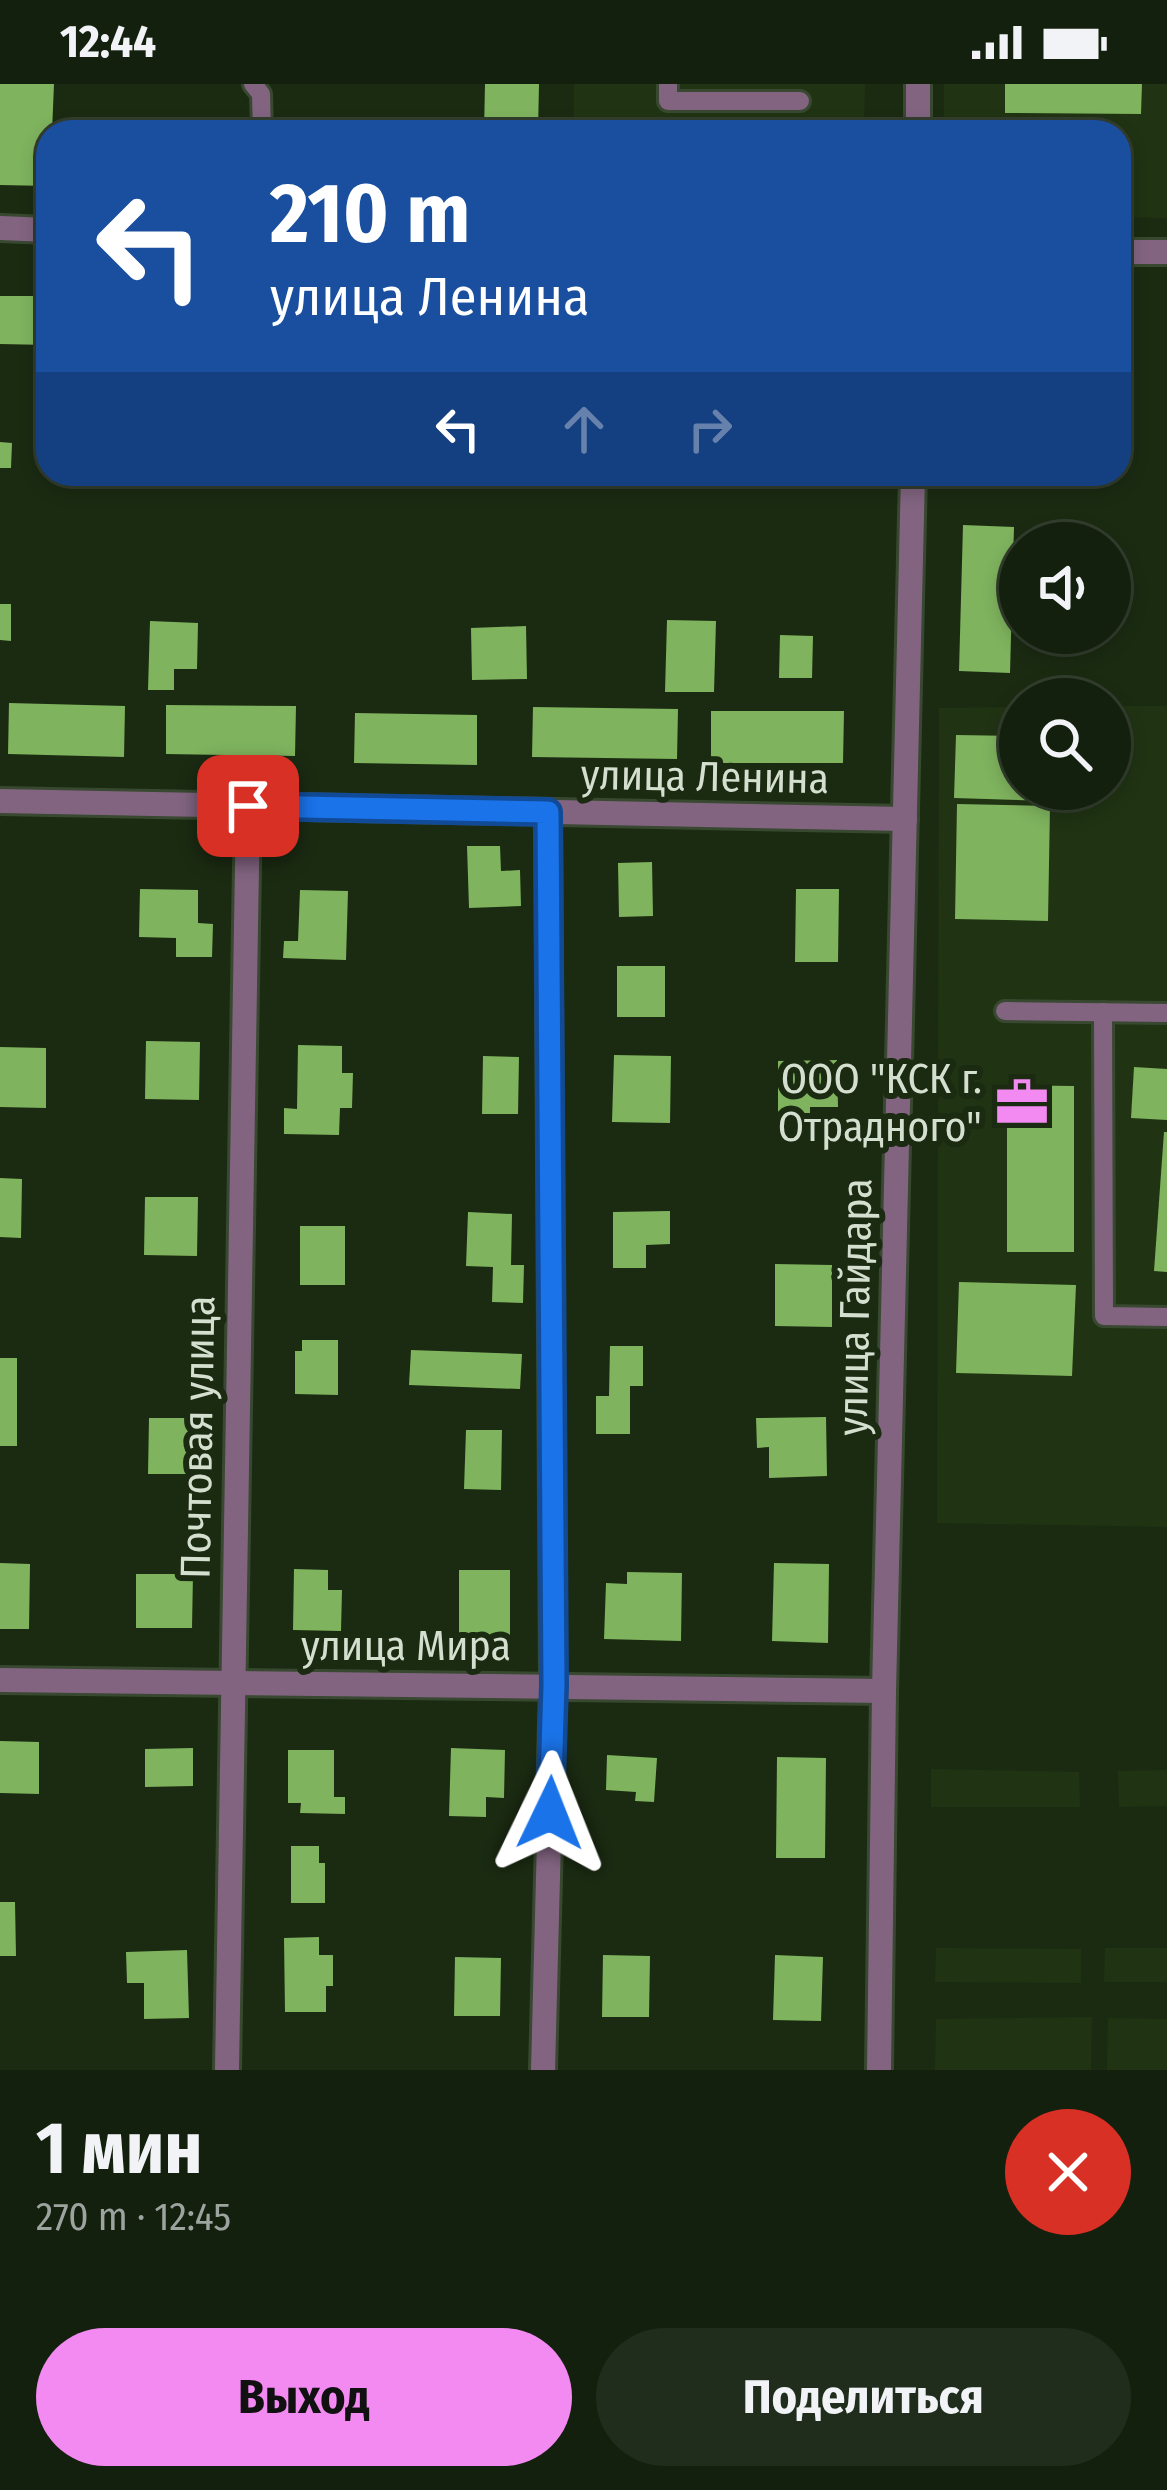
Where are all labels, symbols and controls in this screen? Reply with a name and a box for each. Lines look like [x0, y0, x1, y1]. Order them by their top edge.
text: 12:44 [60, 15, 156, 69]
text: 210 m [270, 163, 470, 264]
icon: left [72, 168, 228, 324]
text: улица Ленина [270, 265, 589, 329]
icon: left [425, 396, 491, 462]
icon: ahead [551, 396, 617, 462]
icon: right [677, 396, 743, 462]
map controls [999, 522, 1131, 810]
button: sound [999, 522, 1131, 654]
button: search [999, 678, 1131, 810]
street label: улица Ленина [580, 750, 830, 804]
pin [197, 755, 299, 857]
icon: arrive [215, 773, 281, 839]
place label: ООО "КСК г. Отрадного" [778, 1054, 982, 1152]
office icon: ООО "КСК г. Отрадного" [993, 1073, 1051, 1131]
street label: улица Гайдара [828, 1178, 882, 1436]
street label: Почтовая улица [171, 1295, 225, 1579]
street label: улица Мира [301, 1621, 511, 1671]
position arrow [487, 1750, 613, 1876]
text: 1 мин [36, 2106, 202, 2192]
button: close [1005, 2109, 1131, 2235]
text: 270 m · 12:45 [36, 2194, 231, 2240]
button: Выход [36, 2328, 572, 2466]
button: Поделиться [596, 2328, 1131, 2466]

